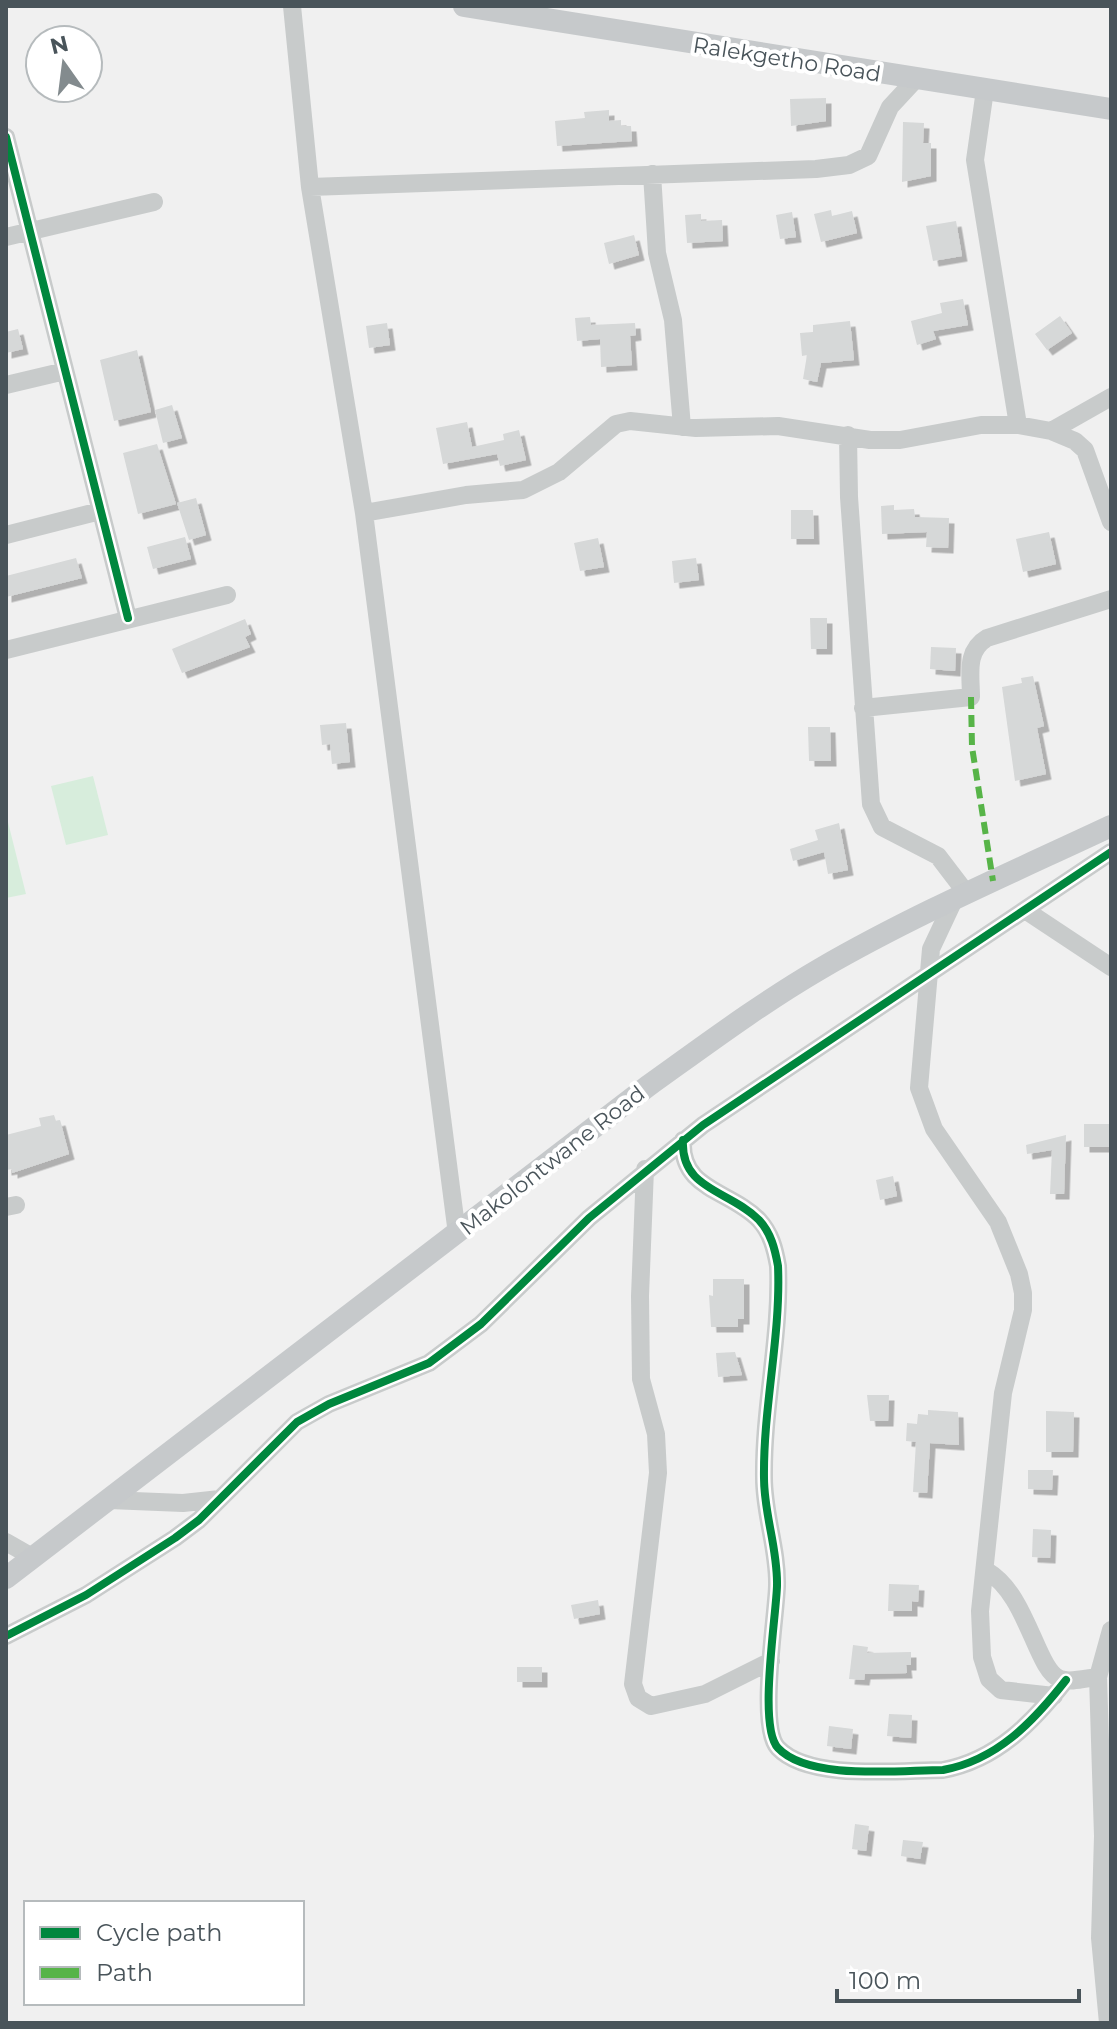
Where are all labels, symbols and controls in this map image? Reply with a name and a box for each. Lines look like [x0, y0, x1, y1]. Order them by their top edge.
north arrow [24, 24, 104, 104]
text: N [47, 30, 71, 60]
street label: Ralekgetho Road [691, 31, 883, 88]
street label: Makolontwane Road [455, 1080, 650, 1241]
legend [24, 1901, 304, 2005]
text: Cycle path [96, 1918, 223, 1947]
scale bar [837, 1953, 1079, 2003]
text: Path [96, 1958, 153, 1987]
text: 100 m [849, 1966, 921, 1995]

